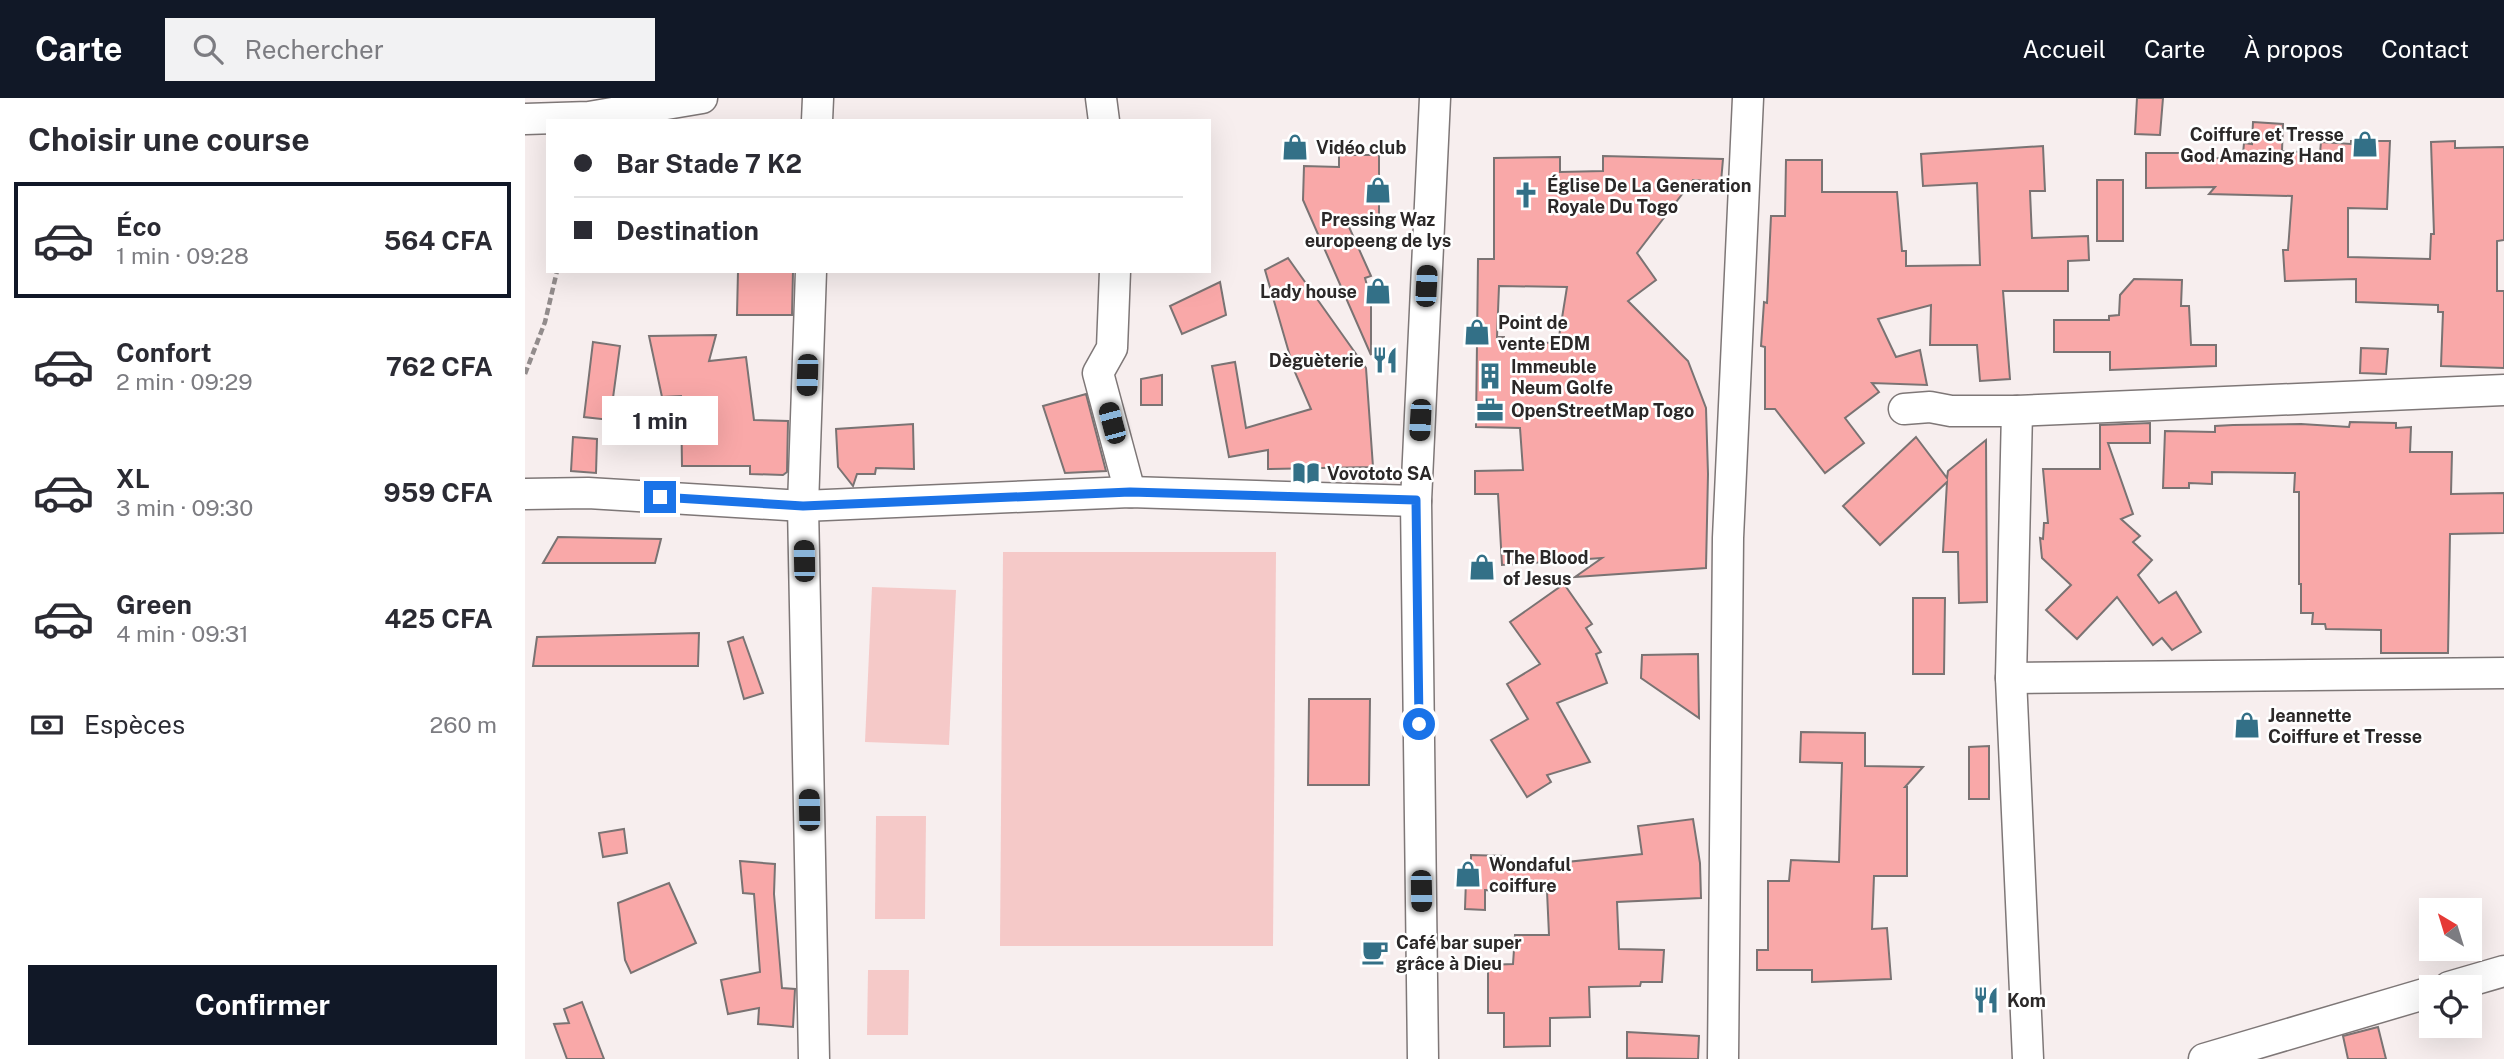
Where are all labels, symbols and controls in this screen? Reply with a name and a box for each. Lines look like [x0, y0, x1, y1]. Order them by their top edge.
search box [165, 18, 655, 81]
text: Carte [35, 30, 123, 68]
icon: search [189, 30, 227, 68]
text: Rechercher [245, 34, 384, 65]
text: Accueil [2023, 35, 2106, 63]
text: Carte [2144, 35, 2205, 63]
text: À propos [2243, 35, 2343, 63]
text: Contact [2381, 35, 2469, 63]
text: Choisir une course [28, 121, 310, 158]
place label: Coiffure et Tresse God Amazing Hand [2180, 124, 2344, 166]
shop icon: Coiffure et Tresse God Amazing Hand [2350, 129, 2380, 159]
shop icon: Vidéo club [1280, 132, 1310, 162]
place label: Vidéo club [1316, 137, 1406, 158]
text: Bar Stade 7 K2 [616, 148, 802, 179]
place label: Église De La Generation Royale Du Togo [1547, 174, 1751, 217]
shop icon: Pressing Waz europeeng de lys [1363, 175, 1393, 205]
church icon: Église De La Generation Royale Du Togo [1511, 180, 1541, 210]
icon: car [32, 209, 95, 272]
place label: Pressing Waz europeeng de lys [1305, 209, 1451, 251]
text: Éco [116, 211, 162, 242]
text: Destination [616, 215, 759, 246]
text: 564 CFA [384, 225, 493, 256]
text: 1 min · 09:28 [116, 242, 249, 269]
car [1415, 264, 1438, 308]
shop icon: Lady house [1363, 276, 1393, 306]
place label: Lady house [1260, 281, 1357, 302]
place label: Point de vente EDM [1498, 312, 1590, 354]
shop icon: Point de vente EDM [1462, 317, 1492, 347]
icon: car [32, 335, 95, 398]
text: Confort [116, 337, 212, 368]
restaurant icon: Dèguèterie [1370, 345, 1400, 375]
place label: Dèguèterie [1269, 350, 1364, 371]
text: 762 CFA [386, 351, 493, 382]
car [796, 354, 819, 396]
place label: Immeuble Neum Golfe [1511, 356, 1613, 398]
building icon: Immeuble Neum Golfe [1475, 361, 1505, 391]
text: 2 min · 09:29 [116, 368, 253, 395]
office icon: OpenStreetMap Togo [1475, 395, 1505, 425]
callout: 1 min [602, 396, 718, 444]
car [1409, 398, 1432, 442]
car [1097, 400, 1128, 446]
place label: OpenStreetMap Togo [1511, 400, 1694, 421]
text: 1 min [632, 407, 688, 434]
library icon: Vovototo SA [1291, 458, 1321, 488]
icon: car [32, 461, 95, 524]
text: XL [116, 463, 150, 494]
place label: Vovototo SA [1327, 463, 1432, 484]
text: 959 CFA [384, 477, 493, 508]
route end [644, 481, 676, 513]
text: 3 min · 09:30 [116, 494, 253, 521]
car [794, 540, 815, 582]
place label: The Blood of Jesus [1503, 547, 1589, 589]
shop icon: The Blood of Jesus [1467, 552, 1497, 582]
icon: car [32, 587, 95, 650]
text: Green [116, 589, 192, 620]
text: 425 CFA [384, 603, 493, 634]
text: 4 min · 09:31 [116, 620, 249, 647]
place label: Jeannette Coiffure et Tresse [2268, 705, 2422, 747]
icon: cash [28, 706, 66, 744]
route start [1403, 708, 1435, 740]
text: Espèces [84, 709, 185, 740]
shop icon: Jeannette Coiffure et Tresse [2232, 710, 2262, 740]
text: 260 m [430, 711, 497, 738]
car [799, 789, 820, 831]
place label: Wondaful coiffure [1489, 854, 1571, 896]
shop icon: Wondaful coiffure [1453, 859, 1483, 889]
car [1411, 870, 1432, 912]
north arrow [2419, 898, 2481, 961]
map controls [2419, 898, 2482, 1038]
place label: Café bar super grâce à Dieu [1396, 932, 1522, 974]
cafe icon: Café bar super grâce à Dieu [1360, 937, 1390, 967]
button: Confirmer [28, 965, 497, 1045]
button: locate [2419, 975, 2482, 1038]
restaurant icon: Kom [1971, 985, 2001, 1015]
place label: Kom [2007, 990, 2046, 1011]

